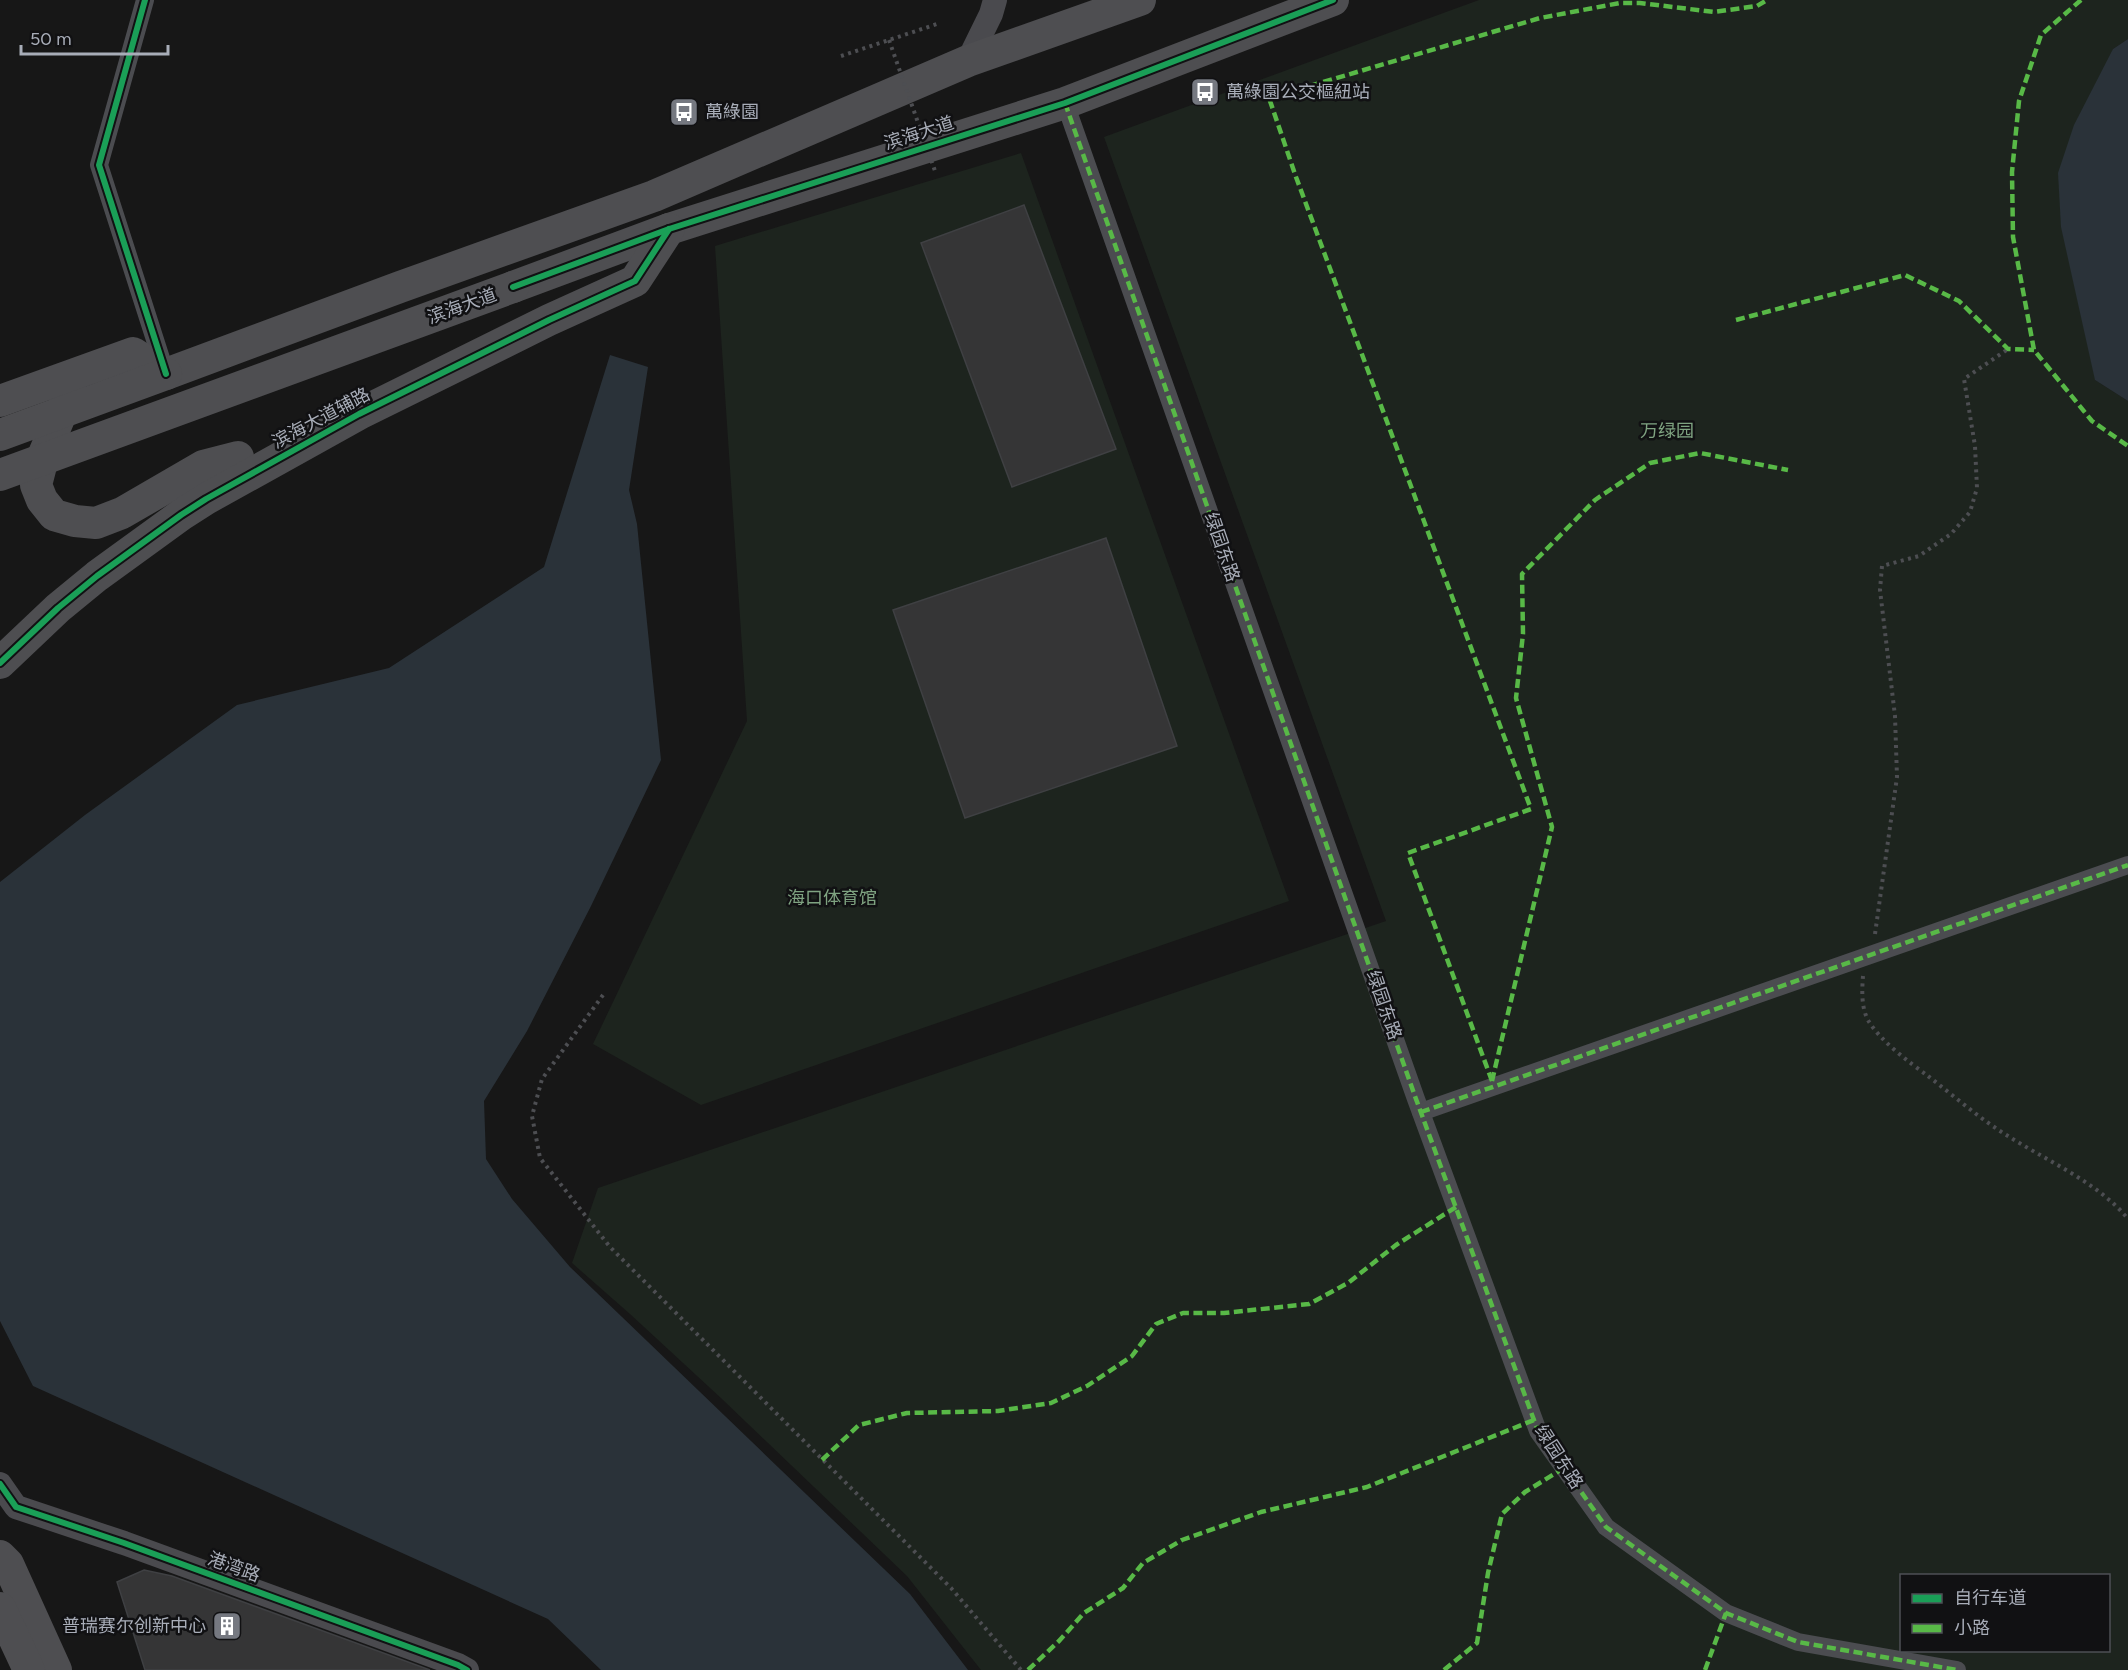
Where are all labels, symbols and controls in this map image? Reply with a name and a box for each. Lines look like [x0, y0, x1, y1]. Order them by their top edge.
scale bar [21, 18, 168, 56]
text: 50 m [30, 28, 72, 50]
bus stop icon: 萬綠園公交樞紐站 [1189, 76, 1221, 108]
place label: 萬綠園公交樞紐站 [1226, 81, 1370, 103]
bus stop icon: 萬綠園 [668, 96, 700, 128]
place label: 萬綠園 [705, 101, 759, 123]
street label: 滨海大道 [881, 111, 957, 155]
street label: 滨海大道 [424, 283, 500, 329]
street label: 滨海大道辅路 [268, 383, 374, 453]
park label: 万绿园 [1640, 420, 1694, 442]
street label: 绿园东路 [1200, 509, 1244, 585]
park label: 海口体育馆 [787, 887, 877, 909]
street label: 绿园东路 [1362, 967, 1406, 1043]
street label: 绿园东路 [1530, 1421, 1588, 1493]
street label: 港湾路 [205, 1547, 263, 1587]
legend [1900, 1574, 2110, 1652]
text: 自行车道 [1954, 1587, 2026, 1609]
building icon: 普瑞赛尔创新中心 [211, 1610, 243, 1642]
place label: 普瑞赛尔创新中心 [62, 1615, 206, 1637]
text: 小路 [1954, 1617, 1990, 1639]

